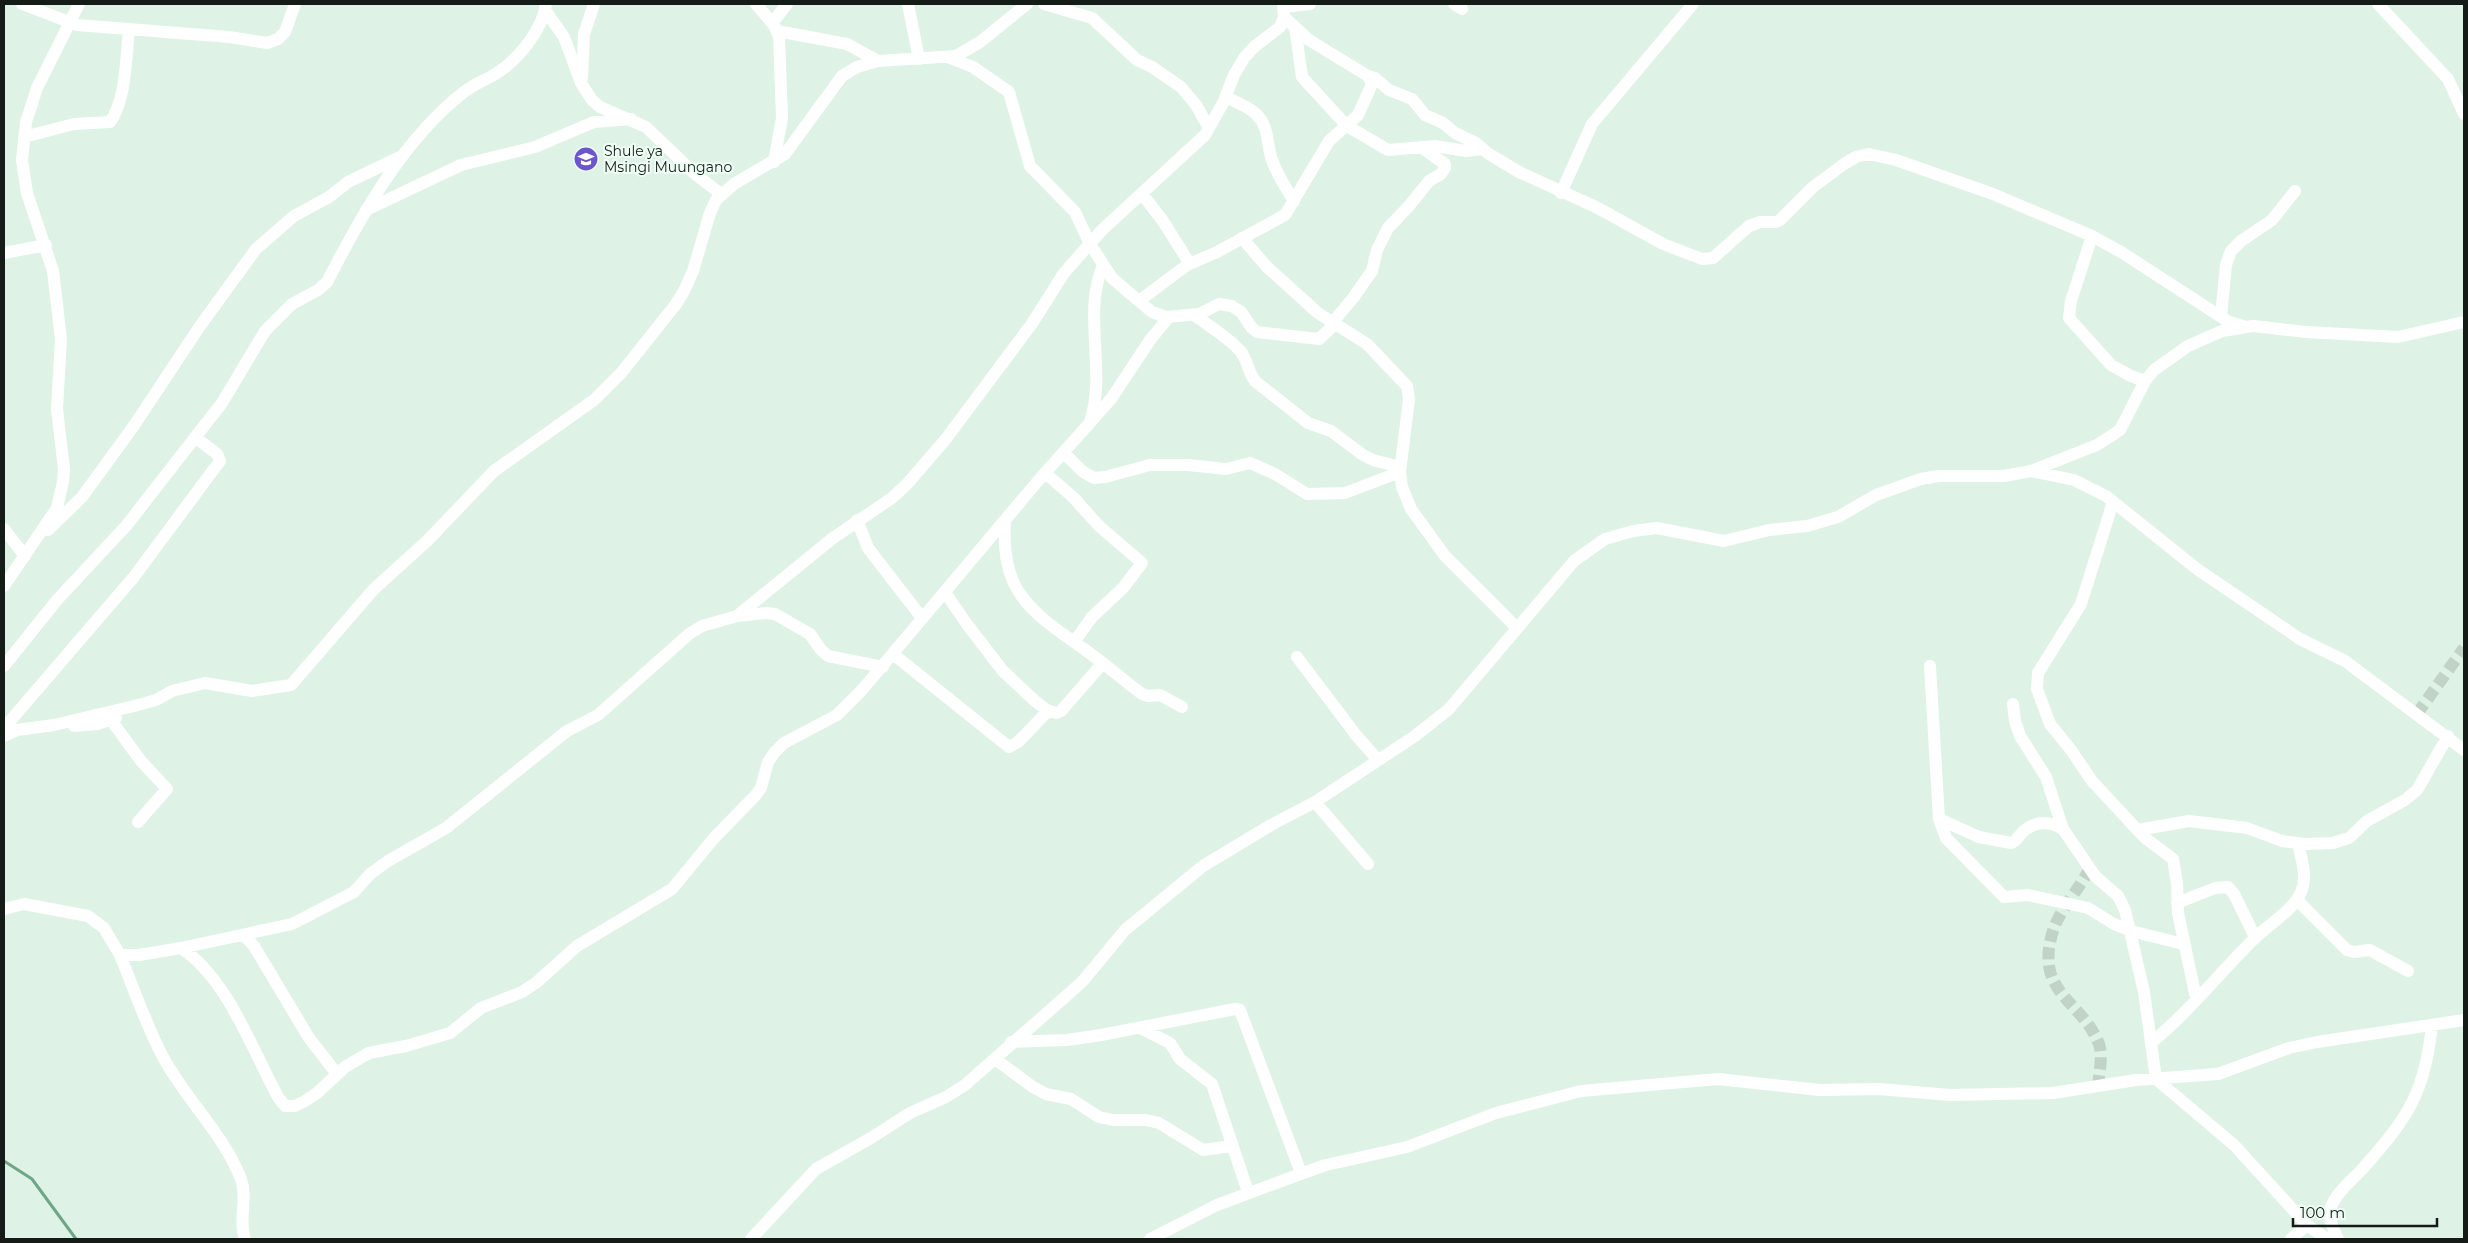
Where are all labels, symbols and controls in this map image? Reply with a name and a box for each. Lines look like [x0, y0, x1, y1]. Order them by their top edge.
place label: Shule ya Msingi Muungano [604, 142, 732, 176]
school or university icon: Shule ya Msingi Muungano [573, 146, 599, 172]
scale bar [2293, 1196, 2437, 1228]
text: 100 m [2300, 1203, 2345, 1222]

